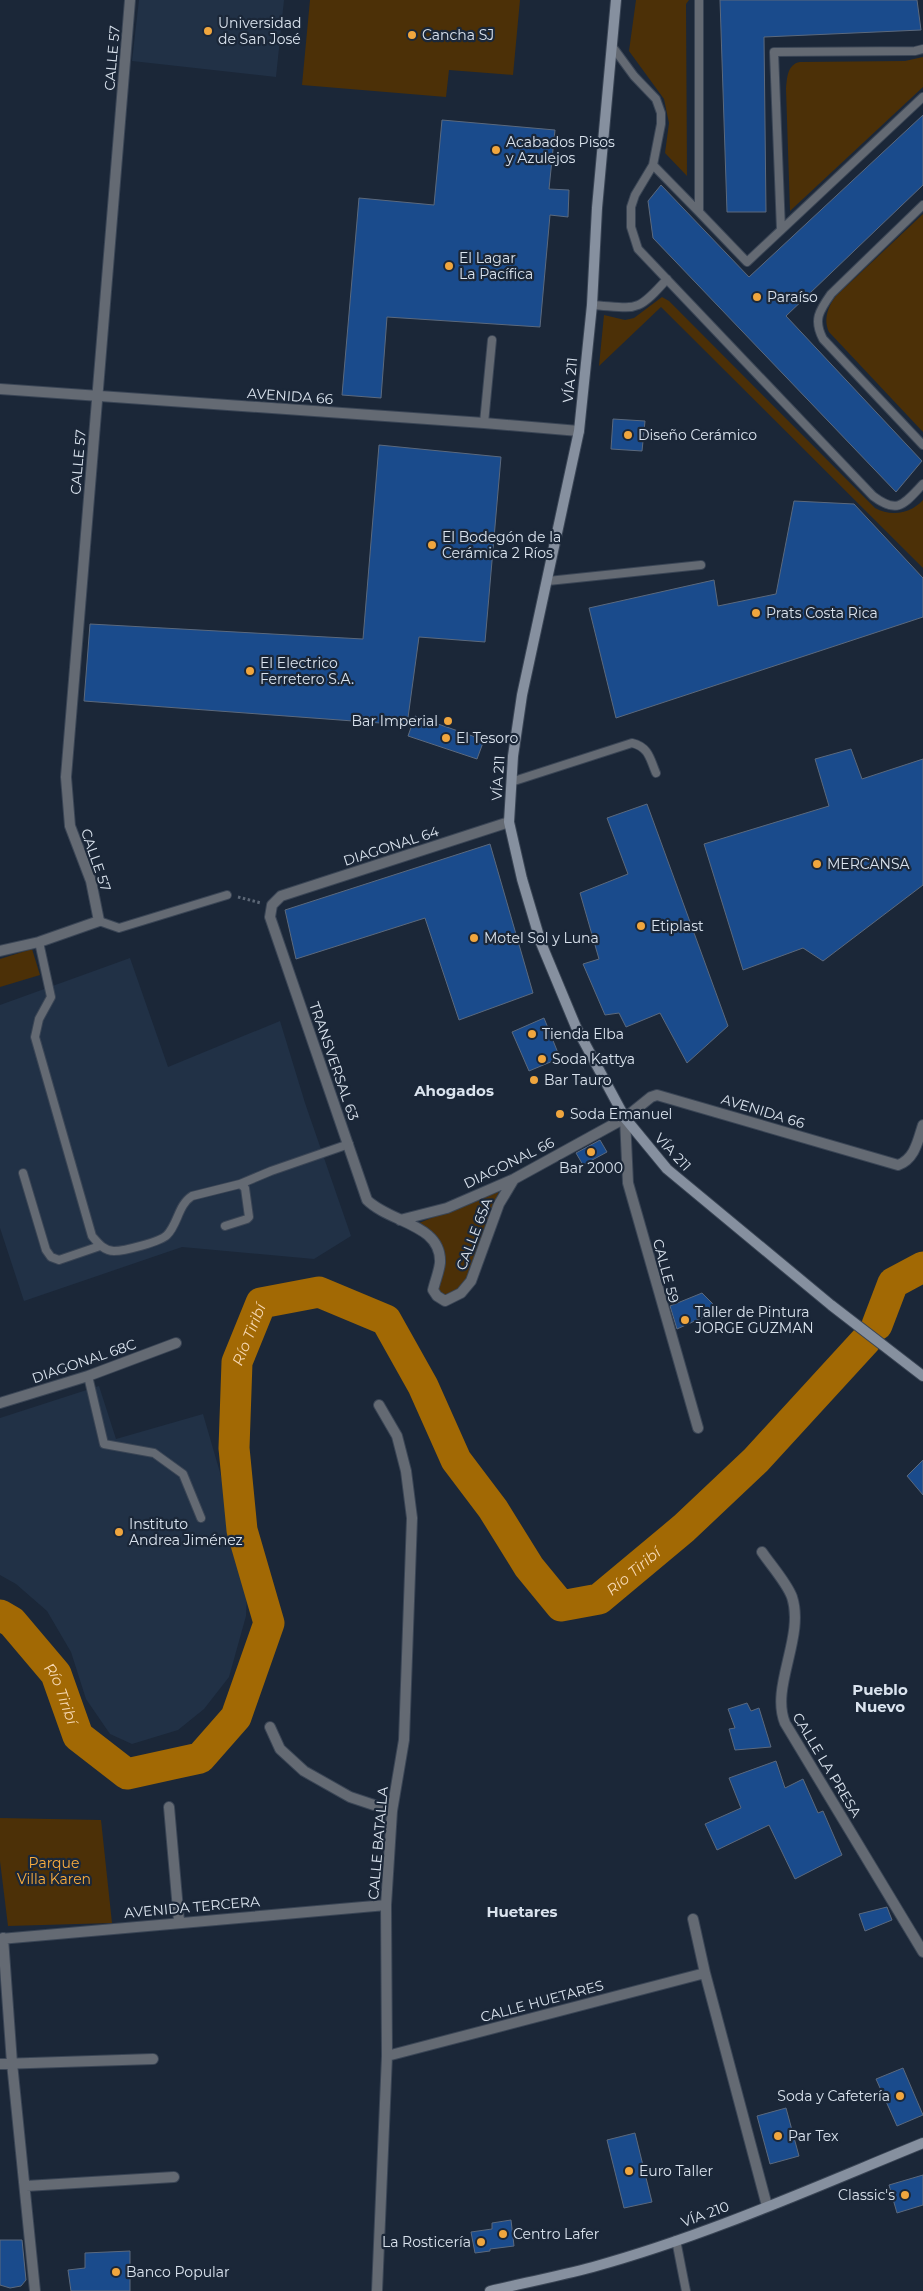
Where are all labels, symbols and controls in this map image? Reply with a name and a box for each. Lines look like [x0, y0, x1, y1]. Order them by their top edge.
place label: Universidad de San José [218, 14, 302, 48]
street label: CALLE 57 [100, 25, 124, 91]
marker: Universidad de San José [202, 25, 214, 37]
place label: Cancha SJ [422, 26, 494, 44]
marker: Cancha SJ [406, 29, 418, 41]
place label: Acabados Pisos y Azulejos [505, 133, 615, 167]
marker: Acabados Pisos y Azulejos [490, 144, 502, 156]
place label: El Lagar La Pacífica [459, 249, 533, 283]
marker: El Lagar La Pacífica [443, 260, 455, 272]
place label: Paraíso [767, 288, 818, 306]
marker: Paraíso [751, 291, 763, 303]
street label: VÍA 211 [559, 356, 581, 404]
street label: AVENIDA 66 [246, 384, 334, 408]
place label: Diseño Cerámico [638, 426, 757, 444]
street label: CALLE 57 [66, 429, 90, 495]
marker: Diseño Cerámico [622, 429, 634, 441]
place label: El Bodegón de la Cerámica 2 Ríos [442, 528, 561, 562]
marker: El Bodegón de la Cerámica 2 Ríos [426, 539, 438, 551]
place label: Prats Costa Rica [766, 604, 878, 622]
marker: Prats Costa Rica [750, 607, 762, 619]
place label: El Electrico Ferretero S.A. [260, 654, 354, 688]
marker: El Electrico Ferretero S.A. [244, 665, 256, 677]
place label: Bar Imperial [352, 712, 438, 730]
marker: Bar Imperial [442, 715, 454, 727]
place label: El Tesoro [456, 729, 519, 747]
marker: El Tesoro [440, 732, 452, 744]
street label: VÍA 211 [487, 755, 509, 801]
street label: DIAGONAL 64 [341, 822, 442, 870]
street label: CALLE 57 [77, 826, 115, 894]
place label: MERCANSA [827, 855, 911, 873]
marker: MERCANSA [811, 858, 823, 870]
place label: Etiplast [651, 917, 704, 935]
marker: Etiplast [635, 920, 647, 932]
place label: Motel Sol y Luna [484, 929, 599, 947]
marker: Motel Sol y Luna [468, 932, 480, 944]
street label: TRANSVERSAL 63 [305, 999, 363, 1123]
place label: Tienda Elba [542, 1025, 624, 1043]
marker: Tienda Elba [526, 1028, 538, 1040]
place label: Soda Kattya [552, 1050, 635, 1068]
marker: Soda Kattya [536, 1053, 548, 1065]
place label: Bar Tauro [544, 1071, 612, 1089]
marker: Bar Tauro [528, 1074, 540, 1086]
district label: Ahogados [413, 1081, 494, 1100]
street label: AVENIDA 66 [719, 1090, 807, 1132]
place label: Soda Emanuel [570, 1105, 672, 1123]
marker: Soda Emanuel [554, 1108, 566, 1120]
street label: VÍA 211 [651, 1129, 695, 1175]
street label: DIAGONAL 66 [461, 1133, 558, 1193]
marker: Bar 2000 [585, 1146, 597, 1158]
place label: Bar 2000 [559, 1159, 623, 1177]
street label: CALLE 65A [452, 1195, 496, 1273]
street label: CALLE 59 [649, 1237, 683, 1305]
water label: Río Tiribí [227, 1299, 270, 1368]
place label: Taller de Pintura JORGE GUZMAN [694, 1303, 814, 1337]
marker: Taller de Pintura JORGE GUZMAN [679, 1314, 691, 1326]
street label: DIAGONAL 68C [30, 1335, 139, 1387]
place label: Instituto Andrea Jiménez [129, 1515, 243, 1549]
marker: Instituto Andrea Jiménez [113, 1526, 125, 1538]
water label: Río Tiribí [602, 1541, 665, 1599]
water label: Río Tiribí [41, 1658, 83, 1729]
district label: Pueblo Nuevo [852, 1680, 908, 1716]
street label: CALLE LA PRESA [789, 1709, 866, 1822]
street label: CALLE BATALLA [364, 1785, 392, 1900]
park label: Parque Villa Karen [17, 1854, 91, 1888]
street label: AVENIDA TERCERA [123, 1892, 262, 1922]
district label: Huetares [486, 1902, 558, 1921]
street label: CALLE HUETARES [478, 1976, 606, 2026]
place label: Soda y Cafetería [777, 2087, 890, 2105]
marker: Soda y Cafetería [894, 2090, 906, 2102]
place label: Par Tex [788, 2127, 839, 2145]
marker: Par Tex [772, 2130, 784, 2142]
place label: Euro Taller [639, 2162, 713, 2180]
marker: Euro Taller [623, 2165, 635, 2177]
place label: Classic's [838, 2186, 895, 2204]
marker: Classic's [899, 2189, 911, 2201]
street label: VÍA 210 [679, 2197, 731, 2231]
place label: Centro Lafer [513, 2225, 600, 2243]
marker: Centro Lafer [497, 2228, 509, 2240]
place label: La Rosticería [382, 2233, 471, 2251]
marker: La Rosticería [475, 2236, 487, 2248]
place label: Banco Popular [126, 2263, 230, 2281]
marker: Banco Popular [110, 2266, 122, 2278]

